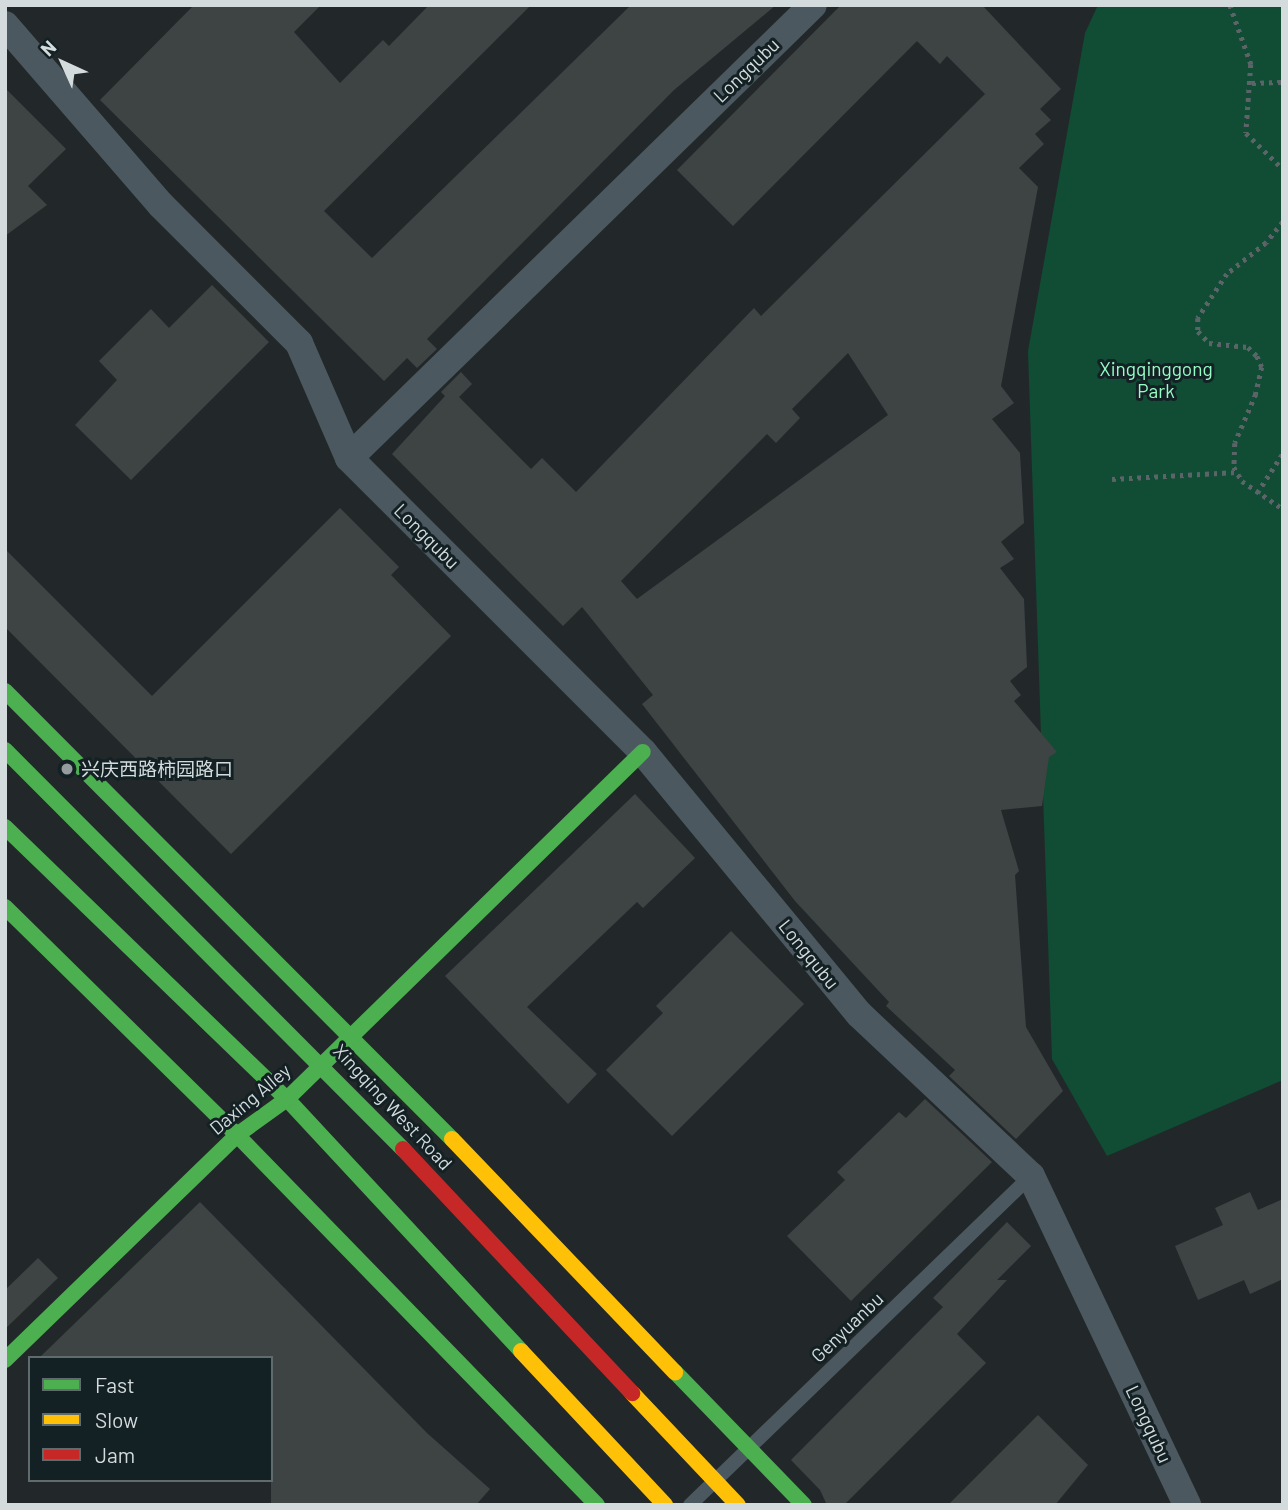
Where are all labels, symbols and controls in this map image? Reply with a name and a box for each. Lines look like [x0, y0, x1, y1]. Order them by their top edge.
north arrow [28, 28, 98, 98]
street label: Longqubu [708, 33, 784, 107]
text: N [35, 35, 60, 60]
park label: Xingqinggong Park [1099, 358, 1213, 402]
street label: Longqubu [390, 499, 464, 573]
place label: 兴庆西路柿园路口 [81, 758, 233, 780]
marker: 兴庆西路柿园路口 [59, 761, 75, 777]
street label: Longqubu [774, 915, 844, 993]
street label: Xingqing West Road [329, 1039, 457, 1175]
street label: Daxing Alley [205, 1059, 295, 1139]
street label: Genyuanbu [806, 1287, 888, 1367]
legend [28, 1356, 273, 1482]
text: Fast [95, 1372, 135, 1397]
street label: Longqubu [1121, 1382, 1177, 1466]
text: Slow [95, 1407, 138, 1432]
text: Jam [95, 1442, 135, 1467]

